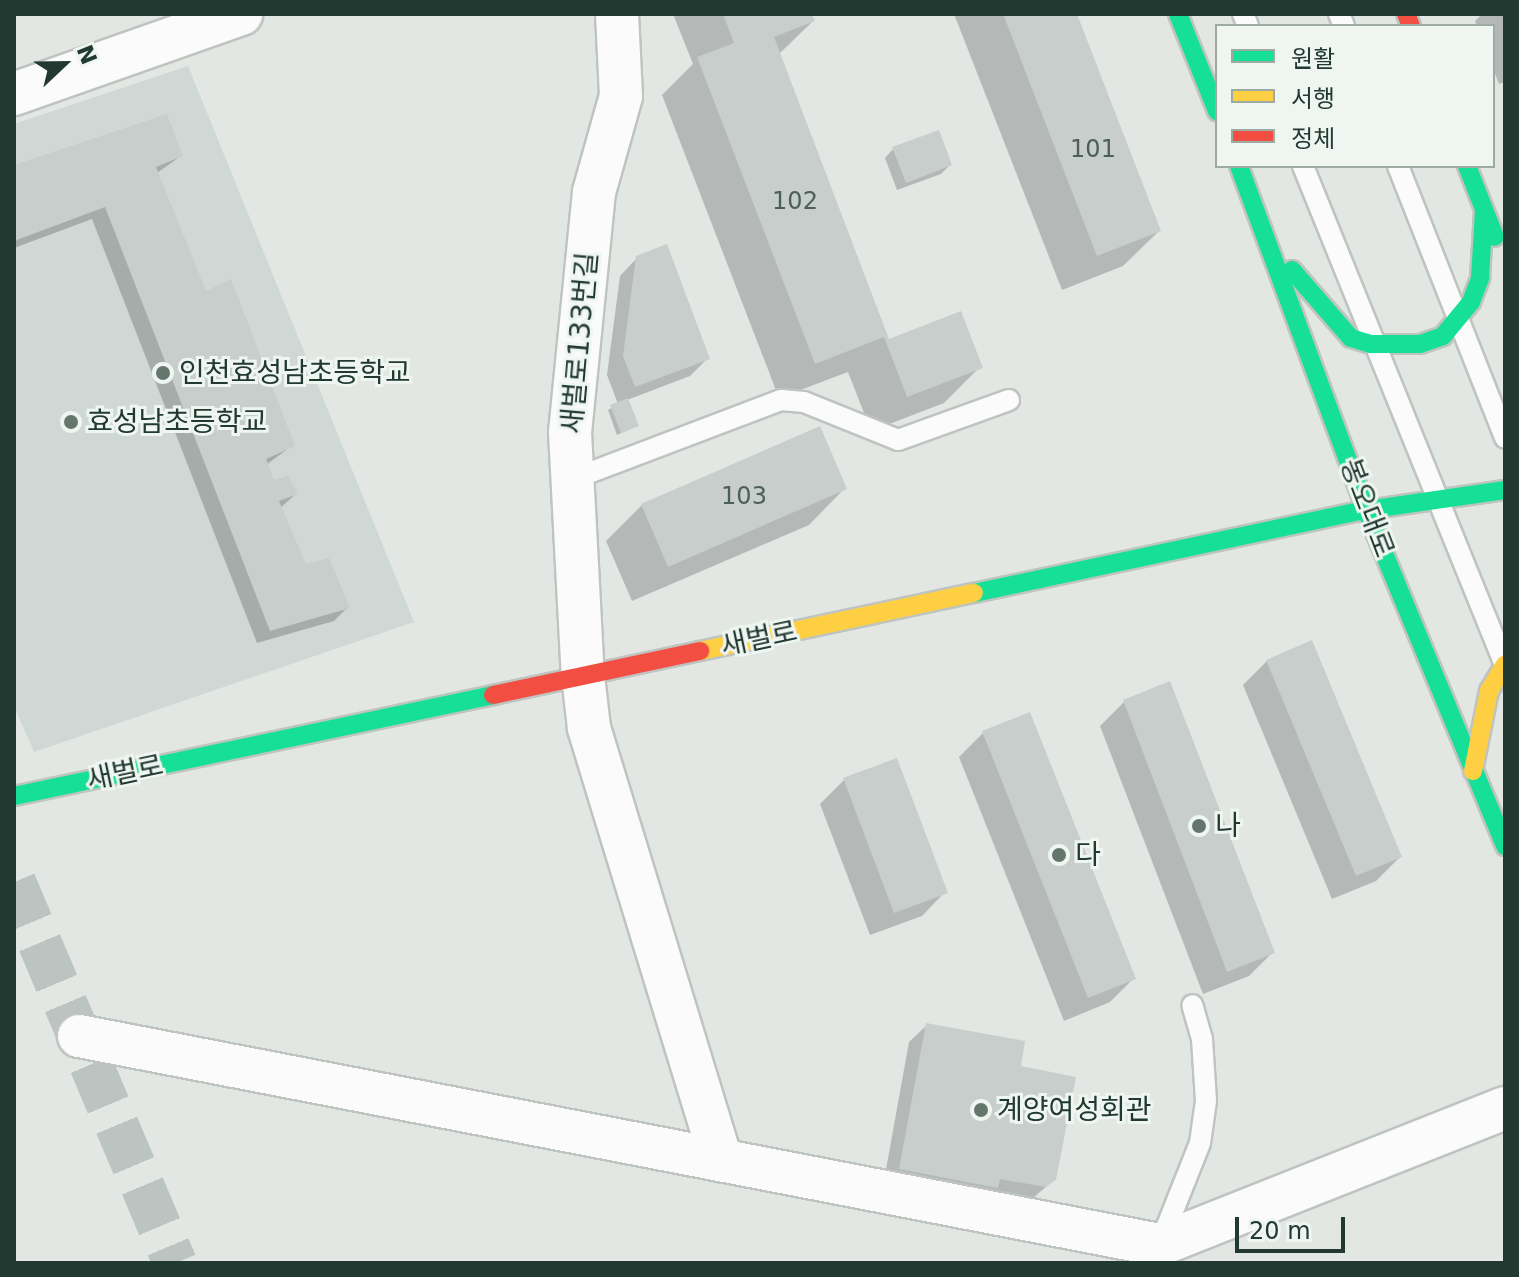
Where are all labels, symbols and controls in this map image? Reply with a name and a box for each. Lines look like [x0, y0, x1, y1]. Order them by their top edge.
north arrow [24, 24, 104, 104]
legend [1215, 24, 1495, 168]
text: N [72, 42, 102, 68]
text: 원활 [1291, 45, 1335, 73]
text: 서행 [1291, 85, 1335, 113]
text: 정체 [1291, 125, 1335, 153]
house number: 101 [1070, 136, 1116, 164]
house number: 102 [772, 188, 818, 216]
street label: 새벌로133번길 [555, 251, 605, 435]
place label: 인천효성남초등학교 [179, 356, 411, 390]
marker: 인천효성남초등학교 [154, 364, 172, 382]
place label: 효성남초등학교 [87, 405, 267, 439]
marker: 효성남초등학교 [62, 413, 80, 431]
street label: 봉오대로 [1333, 454, 1401, 562]
house number: 103 [721, 483, 767, 511]
street label: 새벌로 [718, 615, 800, 663]
street label: 새벌로 [84, 749, 166, 797]
place label: 나 [1215, 809, 1241, 843]
marker: 나 [1190, 817, 1208, 835]
place label: 다 [1075, 838, 1101, 872]
marker: 다 [1050, 846, 1068, 864]
place label: 계양여성회관 [997, 1093, 1152, 1127]
marker: 계양여성회관 [972, 1101, 990, 1119]
scale bar [1239, 1201, 1349, 1251]
text: 20 m [1249, 1217, 1311, 1245]

